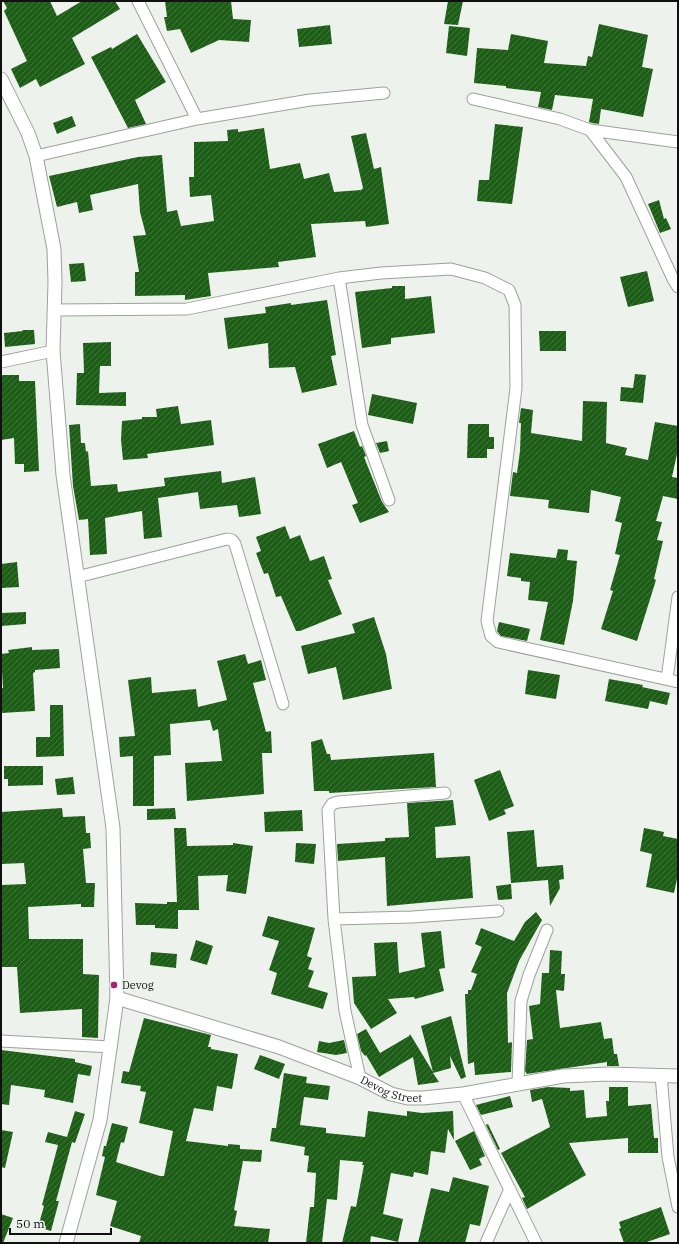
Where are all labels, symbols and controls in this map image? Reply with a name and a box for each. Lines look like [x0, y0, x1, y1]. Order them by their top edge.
place label: Devog [122, 978, 154, 992]
marker: Devog [109, 980, 119, 990]
street label: Devog Street [358, 1072, 422, 1105]
scale bar [10, 1210, 111, 1236]
text: 50 m [16, 1216, 45, 1231]

